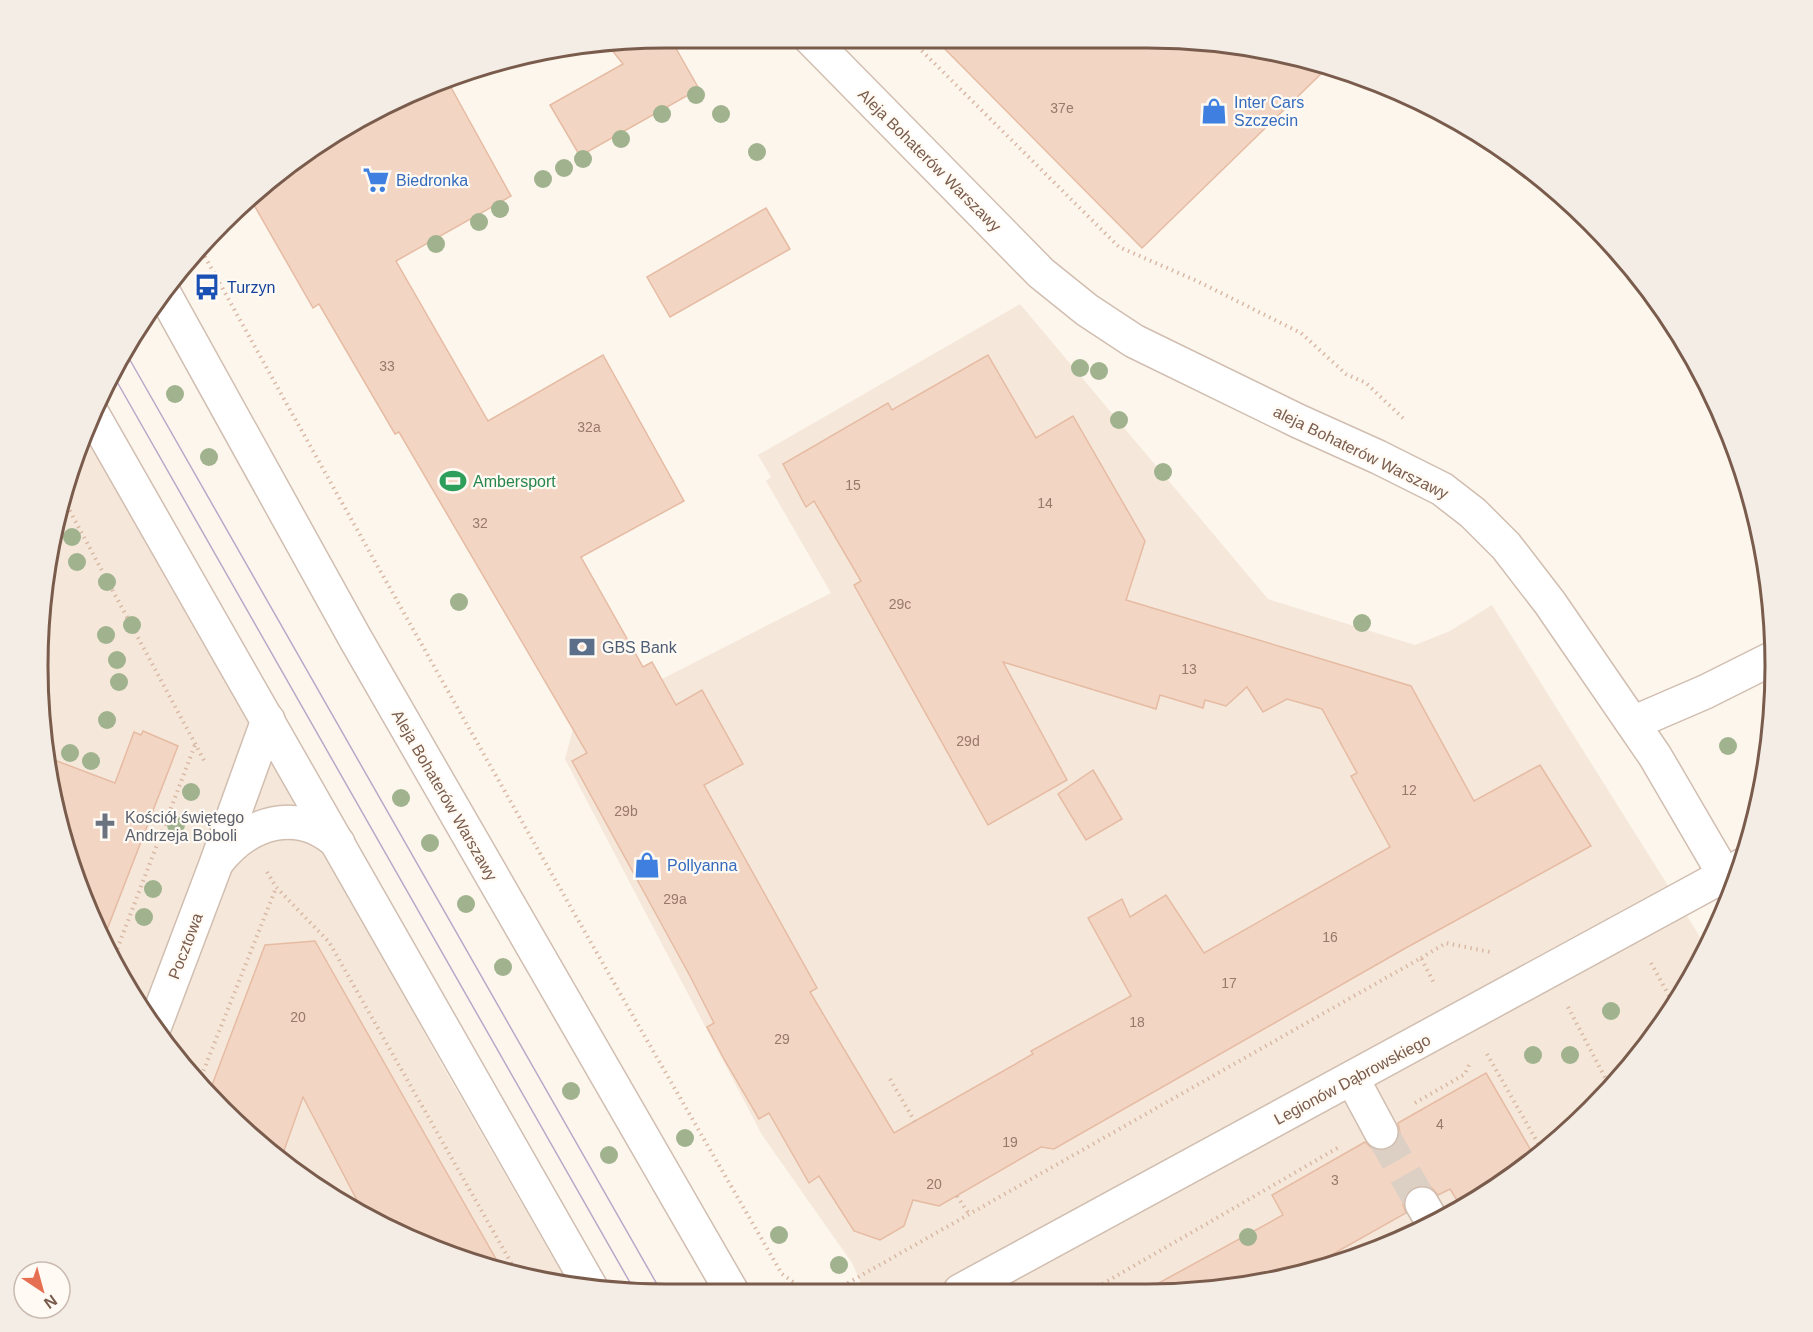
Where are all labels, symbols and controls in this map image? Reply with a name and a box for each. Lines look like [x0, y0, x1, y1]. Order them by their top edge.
street label: Aleja Bohaterów Warszawy [855, 86, 1004, 235]
place label: Inter Cars Szczecin [1234, 94, 1304, 129]
shop icon: Inter Cars Szczecin [1199, 96, 1229, 126]
house number: 37e [1050, 100, 1074, 116]
supermarket icon: Biedronka [361, 165, 391, 195]
place label: Biedronka [396, 172, 468, 189]
bus stop icon: Turzyn [192, 272, 222, 302]
place label: Turzyn [227, 279, 275, 296]
house number: 33 [379, 358, 395, 374]
street label: aleja Bohaterów Warszawy [1271, 403, 1451, 502]
house number: 32a [577, 419, 601, 435]
sports icon: Ambersport [438, 466, 468, 496]
place label: Ambersport [473, 473, 556, 490]
house number: 15 [845, 477, 861, 493]
house number: 14 [1037, 495, 1053, 511]
house number: 32 [472, 515, 488, 531]
house number: 29c [889, 596, 911, 612]
bank icon: GBS Bank [567, 632, 597, 662]
place label: GBS Bank [602, 639, 678, 656]
house number: 13 [1181, 661, 1197, 677]
street label: Aleja Bohaterów Warszawy [389, 707, 500, 884]
house number: 29d [956, 733, 980, 749]
house number: 12 [1401, 782, 1417, 798]
house number: 29b [614, 803, 638, 819]
place label: Kościół świętego Andrzeja Boboli [125, 809, 244, 844]
church icon: Kościół świętego Andrzeja Boboli [90, 811, 120, 841]
shop icon: Pollyanna [632, 850, 662, 880]
place label: Pollyanna [667, 857, 737, 874]
house number: 29a [663, 891, 687, 907]
street label: Pocztowa [165, 911, 206, 982]
house number: 16 [1322, 929, 1338, 945]
house number: 17 [1221, 975, 1237, 991]
house number: 20 [290, 1009, 306, 1025]
house number: 18 [1129, 1014, 1145, 1030]
house number: 29 [774, 1031, 790, 1047]
street label: Legionów Dąbrowskiego [1271, 1031, 1433, 1128]
house number: 4 [1436, 1116, 1444, 1132]
house number: 19 [1002, 1134, 1018, 1150]
house number: 3 [1331, 1172, 1339, 1188]
house number: 20 [926, 1176, 942, 1192]
north arrow [12, 1260, 72, 1320]
text: N [41, 1291, 60, 1312]

